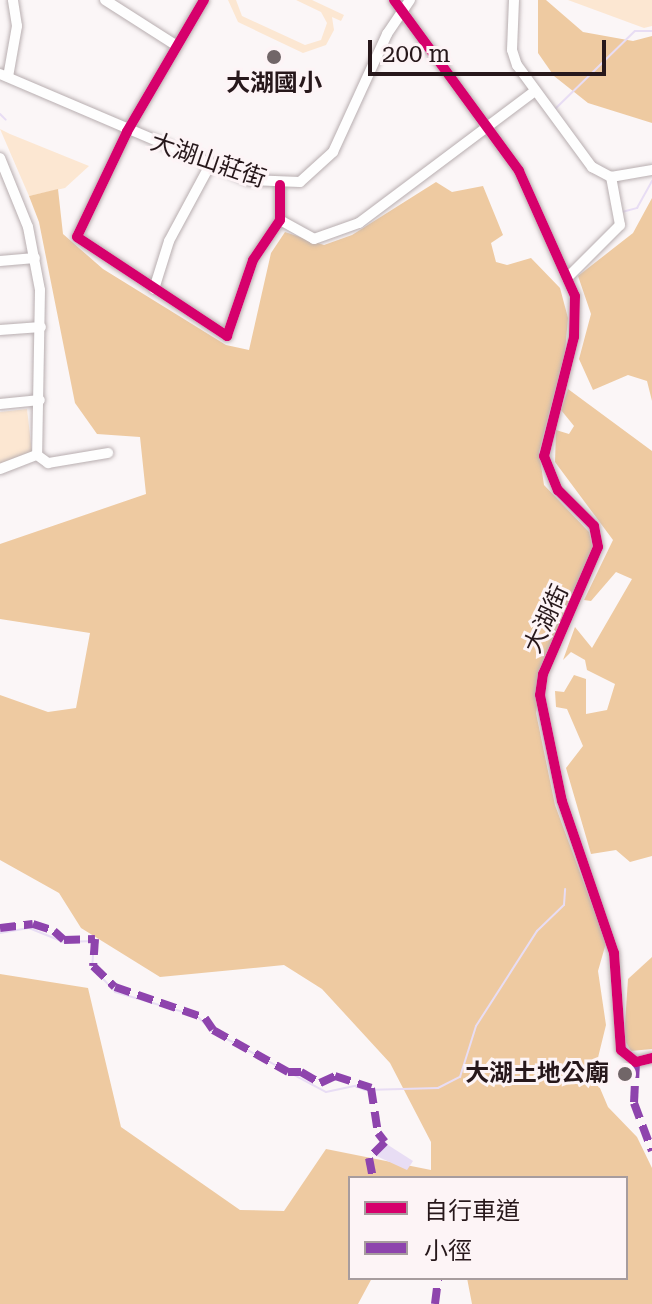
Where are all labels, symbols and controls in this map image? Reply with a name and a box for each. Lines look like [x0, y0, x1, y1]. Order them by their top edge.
scale bar [372, 24, 610, 74]
text: 200 m [382, 40, 450, 68]
marker: 大湖國小 [265, 48, 283, 66]
place label: 大湖國小 [226, 70, 322, 98]
street label: 大湖山莊街 [147, 128, 269, 194]
street label: 大湖街 [519, 580, 575, 658]
place label: 大湖土地公廟 [465, 1060, 609, 1088]
marker: 大湖土地公廟 [616, 1065, 634, 1083]
legend [348, 1176, 628, 1280]
text: 自行車道 [424, 1197, 520, 1225]
text: 小徑 [424, 1237, 472, 1265]

